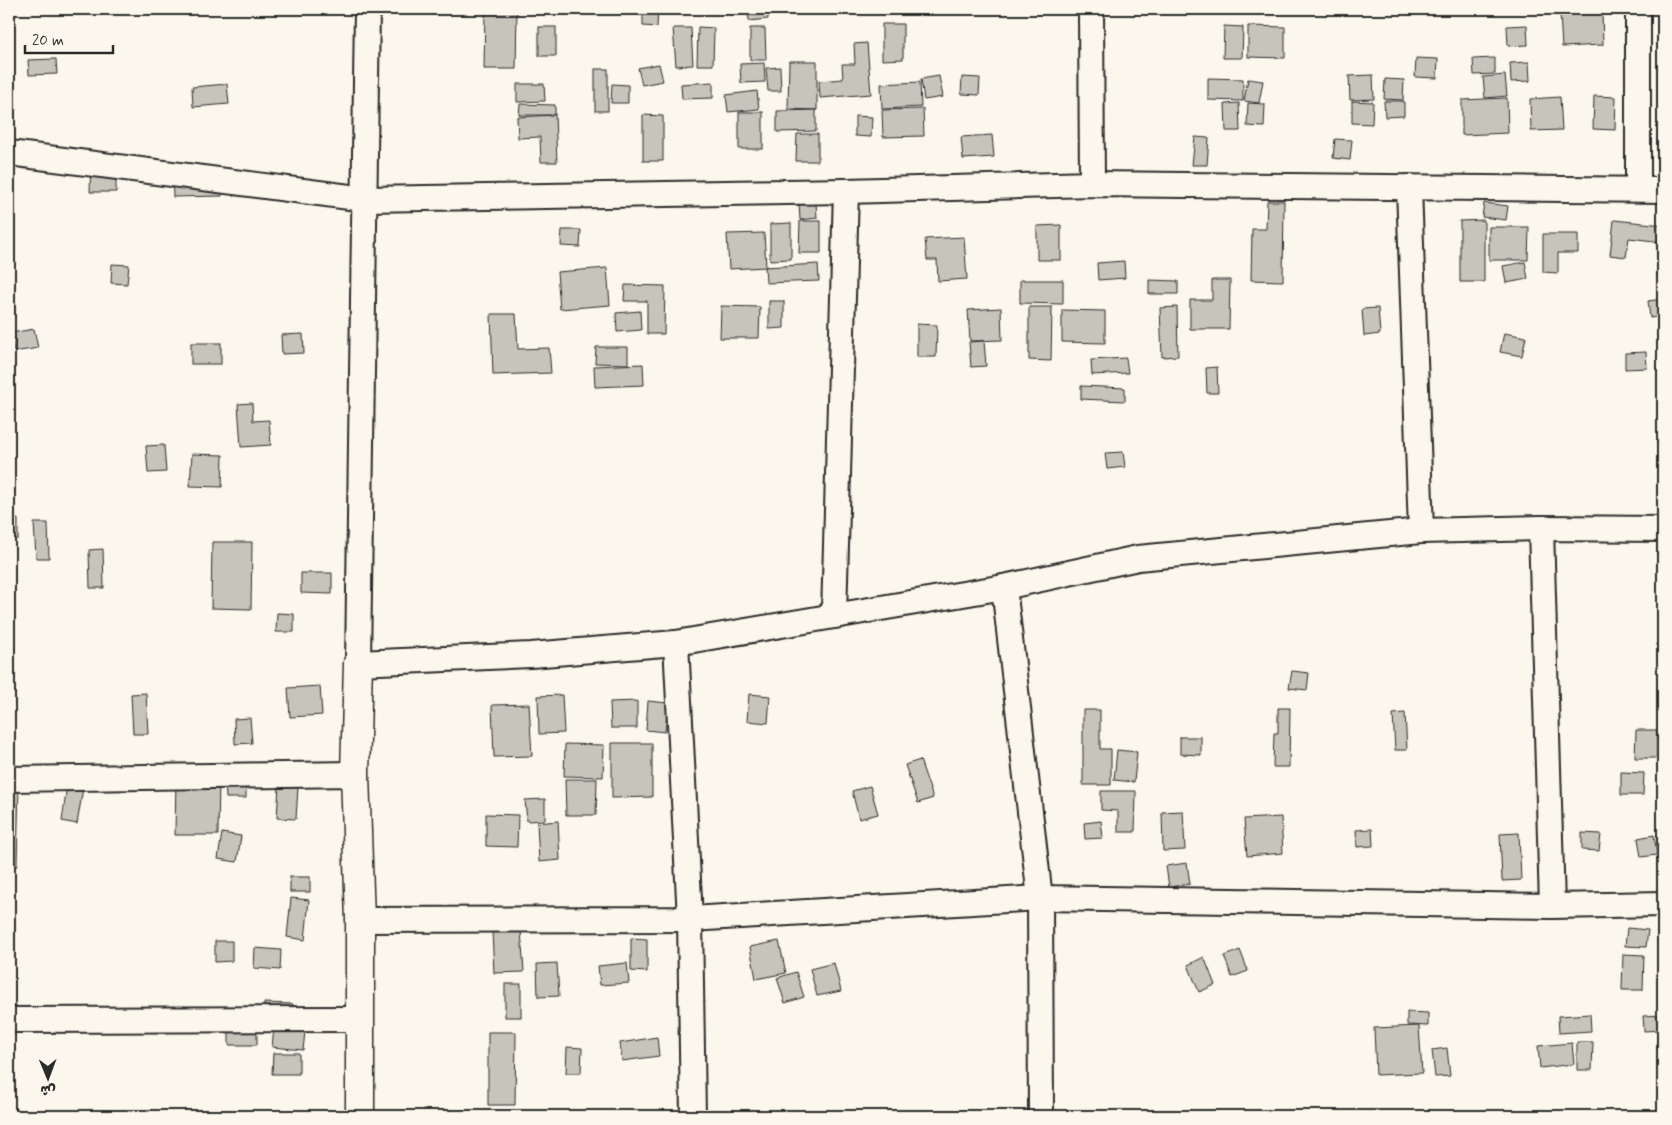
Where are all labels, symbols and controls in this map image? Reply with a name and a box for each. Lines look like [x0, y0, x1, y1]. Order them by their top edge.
scale bar [25, 22, 112, 54]
text: 20 m [32, 31, 64, 51]
north arrow [22, 1052, 72, 1102]
text: ش [40, 1081, 56, 1099]

